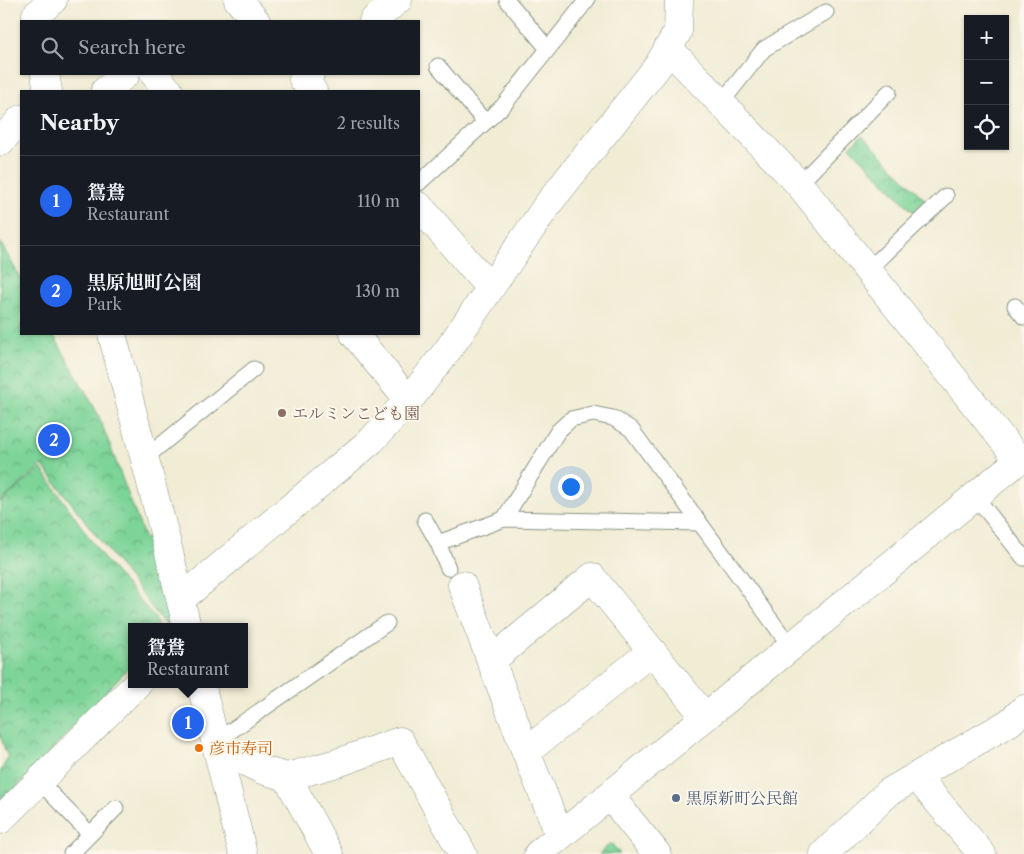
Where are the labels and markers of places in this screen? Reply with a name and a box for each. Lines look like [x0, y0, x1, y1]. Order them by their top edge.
place label: エルミンこども園 [292, 403, 420, 423]
marker: エルミンこども園 [276, 407, 288, 419]
pin: 2 [38, 421, 70, 459]
pin: 1 [172, 704, 204, 742]
place label: 彦市寿司 [209, 738, 273, 758]
marker: 彦市寿司 [193, 742, 205, 754]
place label: 黒原新町公民館 [686, 788, 798, 808]
marker: 黒原新町公民館 [670, 792, 682, 804]

